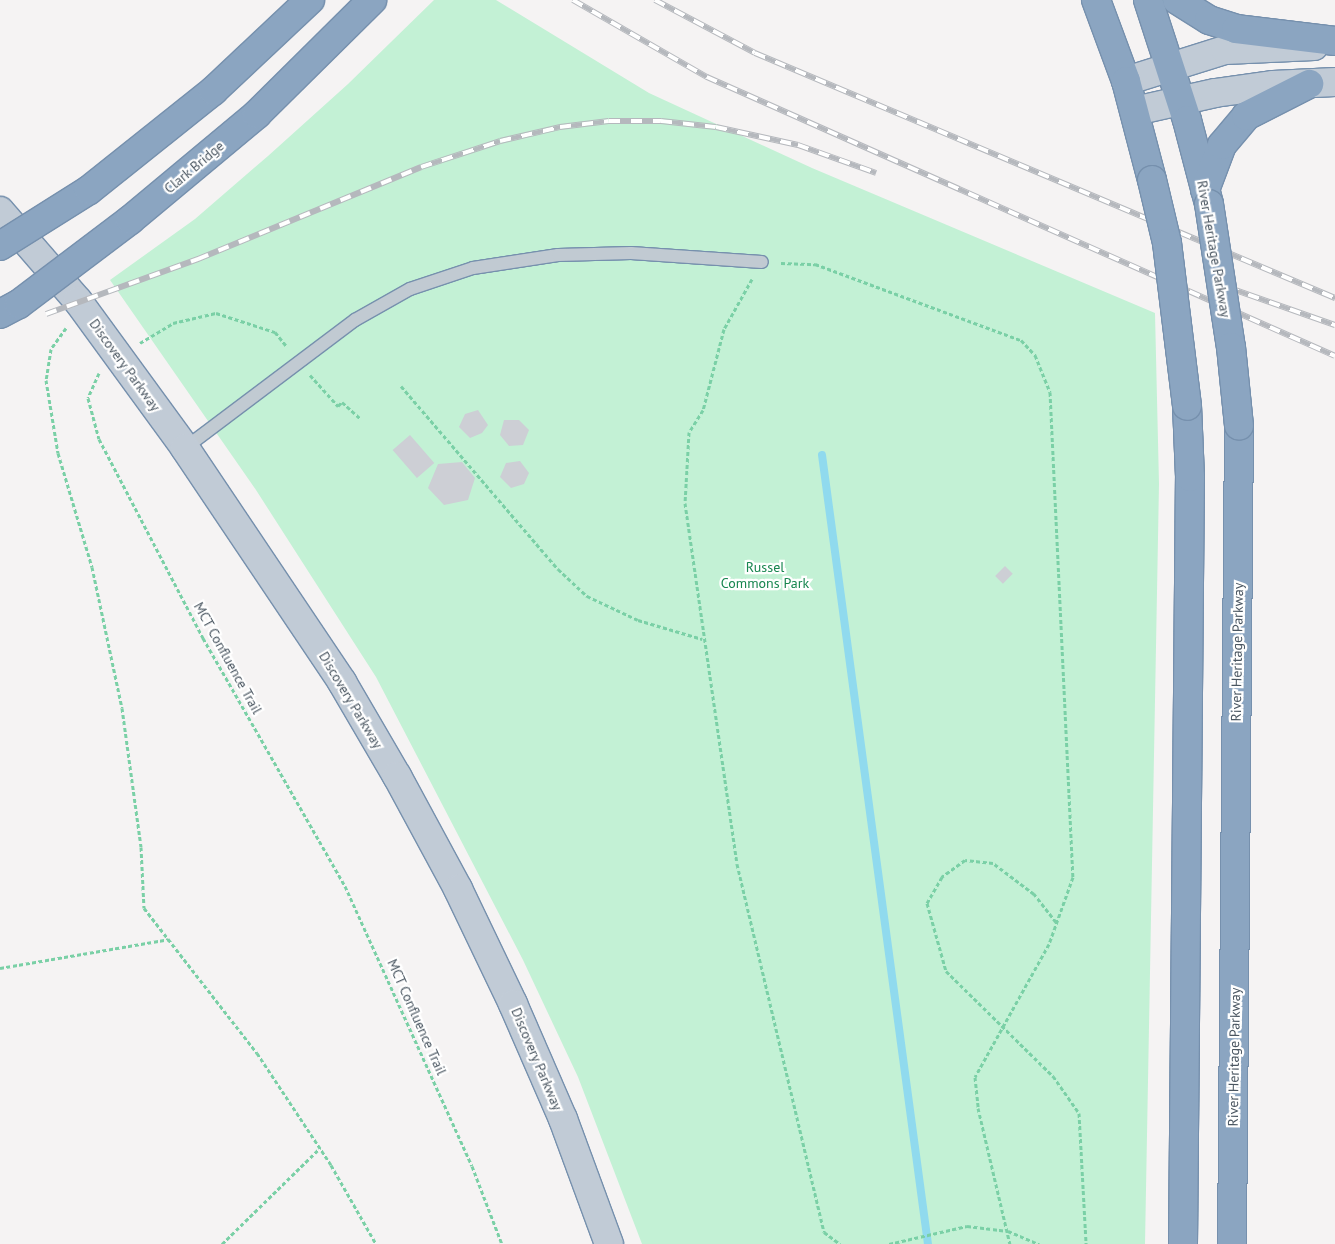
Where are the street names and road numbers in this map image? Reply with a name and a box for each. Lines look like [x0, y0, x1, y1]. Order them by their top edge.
street label: Clark Bridge [161, 137, 227, 197]
street label: River Heritage Parkway [1194, 179, 1234, 319]
street label: Discovery Parkway [86, 315, 164, 415]
street label: River Heritage Parkway [1227, 582, 1247, 722]
street label: MCT Confluence Trail [190, 599, 266, 717]
street label: Discovery Parkway [315, 648, 387, 752]
street label: MCT Confluence Trail [384, 956, 450, 1078]
street label: River Heritage Parkway [1224, 987, 1244, 1127]
street label: Discovery Parkway [508, 1005, 566, 1113]

